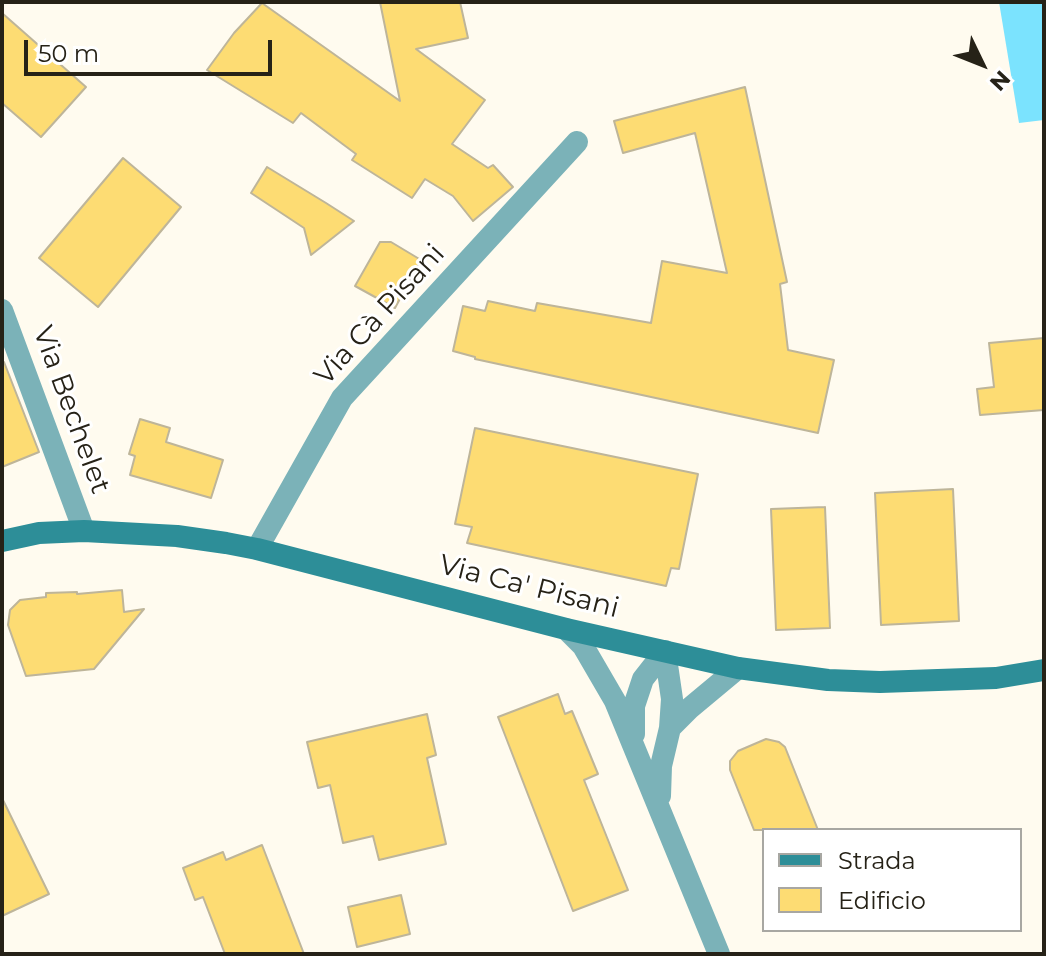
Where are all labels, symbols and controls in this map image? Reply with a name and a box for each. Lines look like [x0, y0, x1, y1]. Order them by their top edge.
scale bar [28, 24, 276, 74]
north arrow [942, 24, 1022, 104]
text: 50 m [38, 39, 99, 68]
text: N [984, 65, 1016, 96]
street label: Via Cà Pisani [308, 238, 452, 392]
street label: Via Bechelet [25, 322, 117, 498]
street label: Via Ca' Pisani [436, 548, 622, 626]
legend [762, 828, 1022, 932]
text: Strada [838, 846, 916, 875]
text: Edificio [838, 886, 926, 915]

